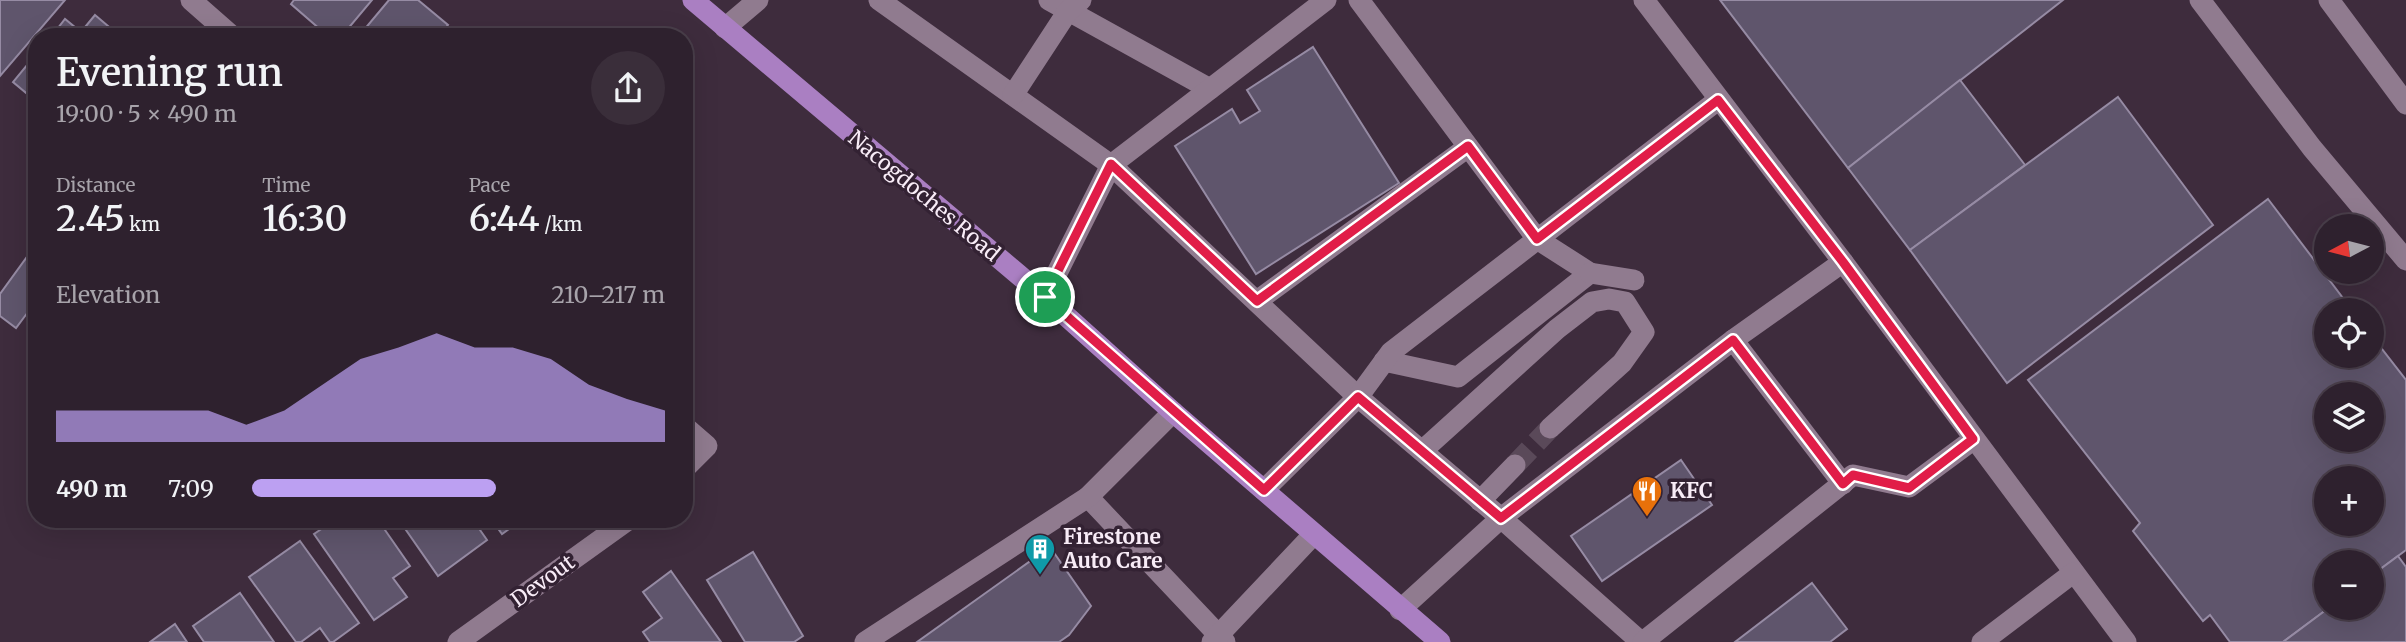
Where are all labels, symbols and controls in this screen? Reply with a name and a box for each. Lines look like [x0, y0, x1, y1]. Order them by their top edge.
text: Evening run [56, 49, 283, 96]
button: share [591, 51, 665, 125]
text: 19:00 · 5 × 490 m [56, 99, 237, 128]
street label: Nacogdoches Road [843, 124, 1006, 267]
text: Distance [56, 173, 135, 197]
text: Time [262, 173, 311, 197]
text: Pace [469, 173, 510, 197]
text: 2.45 [56, 197, 125, 241]
text: 16:30 [262, 197, 347, 241]
text: 6:44 [469, 197, 540, 241]
text: km [125, 212, 160, 236]
text: /km [540, 212, 582, 236]
north arrow [2314, 214, 2384, 284]
map controls [2314, 214, 2384, 620]
pin [1015, 267, 1075, 327]
icon: arrive [1026, 278, 1064, 316]
text: Elevation [56, 280, 160, 309]
text: 210–217 m [551, 280, 665, 309]
button: locate [2314, 298, 2384, 368]
button: layers [2314, 382, 2384, 452]
button: + [2314, 466, 2384, 536]
text: 490 m [56, 474, 127, 503]
text: 7:09 [168, 474, 214, 503]
restaurant icon: KFC [1630, 474, 1664, 518]
place label: KFC [1670, 477, 1713, 504]
place label: Firestone Auto Care [1062, 523, 1163, 574]
building icon: Firestone Auto Care [1023, 532, 1057, 576]
street label: Devout [505, 548, 580, 613]
button: − [2314, 550, 2384, 620]

